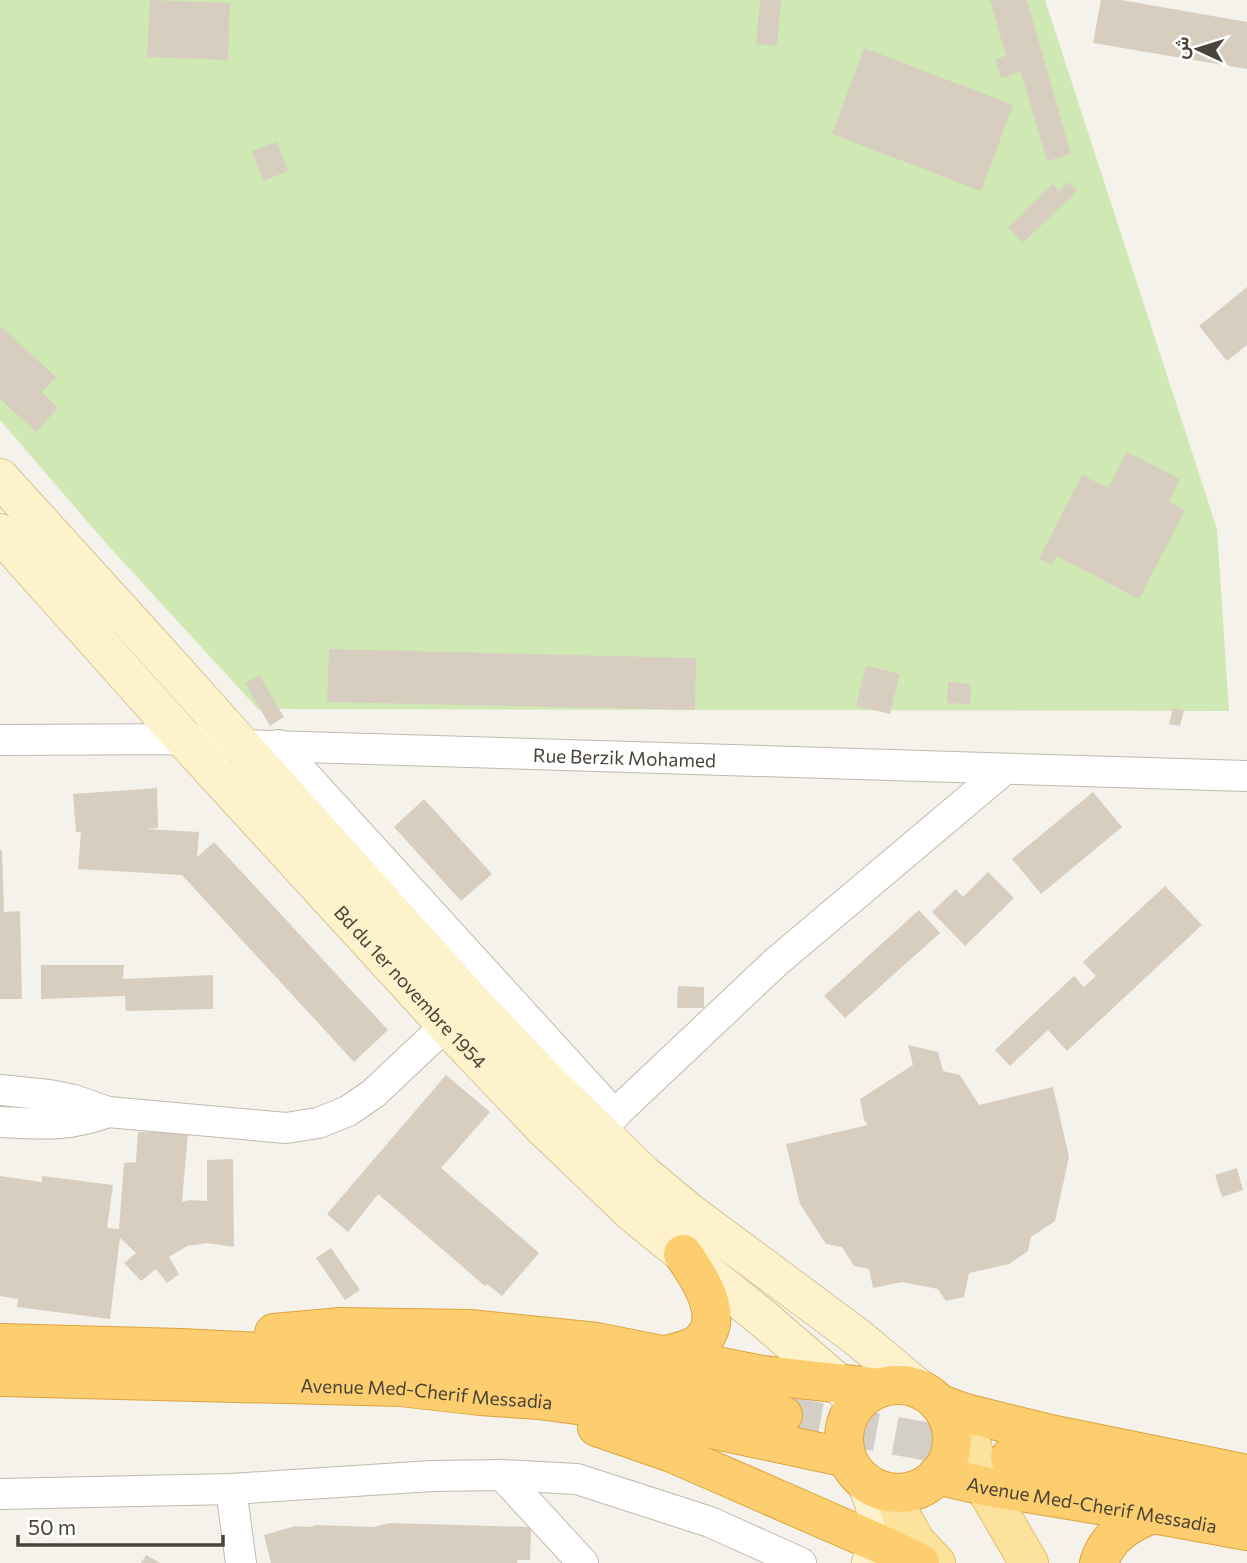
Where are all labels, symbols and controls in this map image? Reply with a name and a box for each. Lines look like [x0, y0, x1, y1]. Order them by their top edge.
north arrow [1163, 14, 1233, 84]
text: ش [1168, 35, 1194, 60]
street label: Rue Berzik Mohamed [533, 743, 716, 771]
street label: Bd du 1er novembre 1954 [330, 900, 492, 1073]
street label: Avenue Med-Cherif Messadia [300, 1373, 554, 1413]
street label: Avenue Med-Cherif Messadia [965, 1471, 1219, 1537]
scale bar [18, 1504, 222, 1548]
text: 50 m [28, 1514, 76, 1539]

